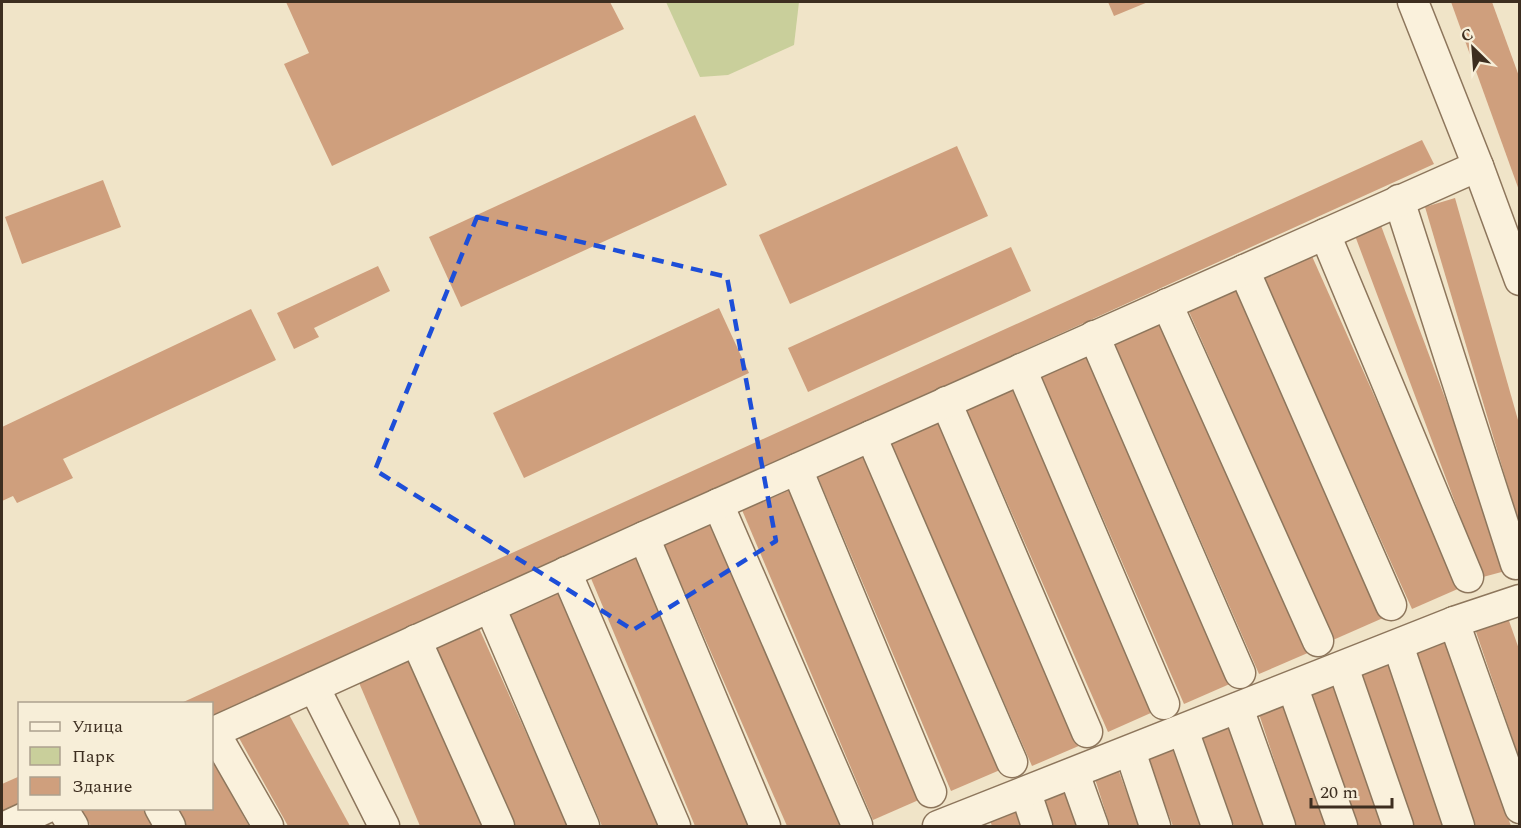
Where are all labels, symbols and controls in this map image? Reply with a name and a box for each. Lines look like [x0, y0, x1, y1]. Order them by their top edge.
north arrow [1443, 18, 1503, 78]
text: С [1457, 22, 1477, 49]
legend [18, 702, 213, 810]
text: Улица [72, 713, 123, 740]
text: Парк [72, 743, 115, 770]
scale bar [1311, 771, 1392, 809]
text: Здание [72, 773, 132, 800]
text: 20 m [1320, 779, 1358, 806]

